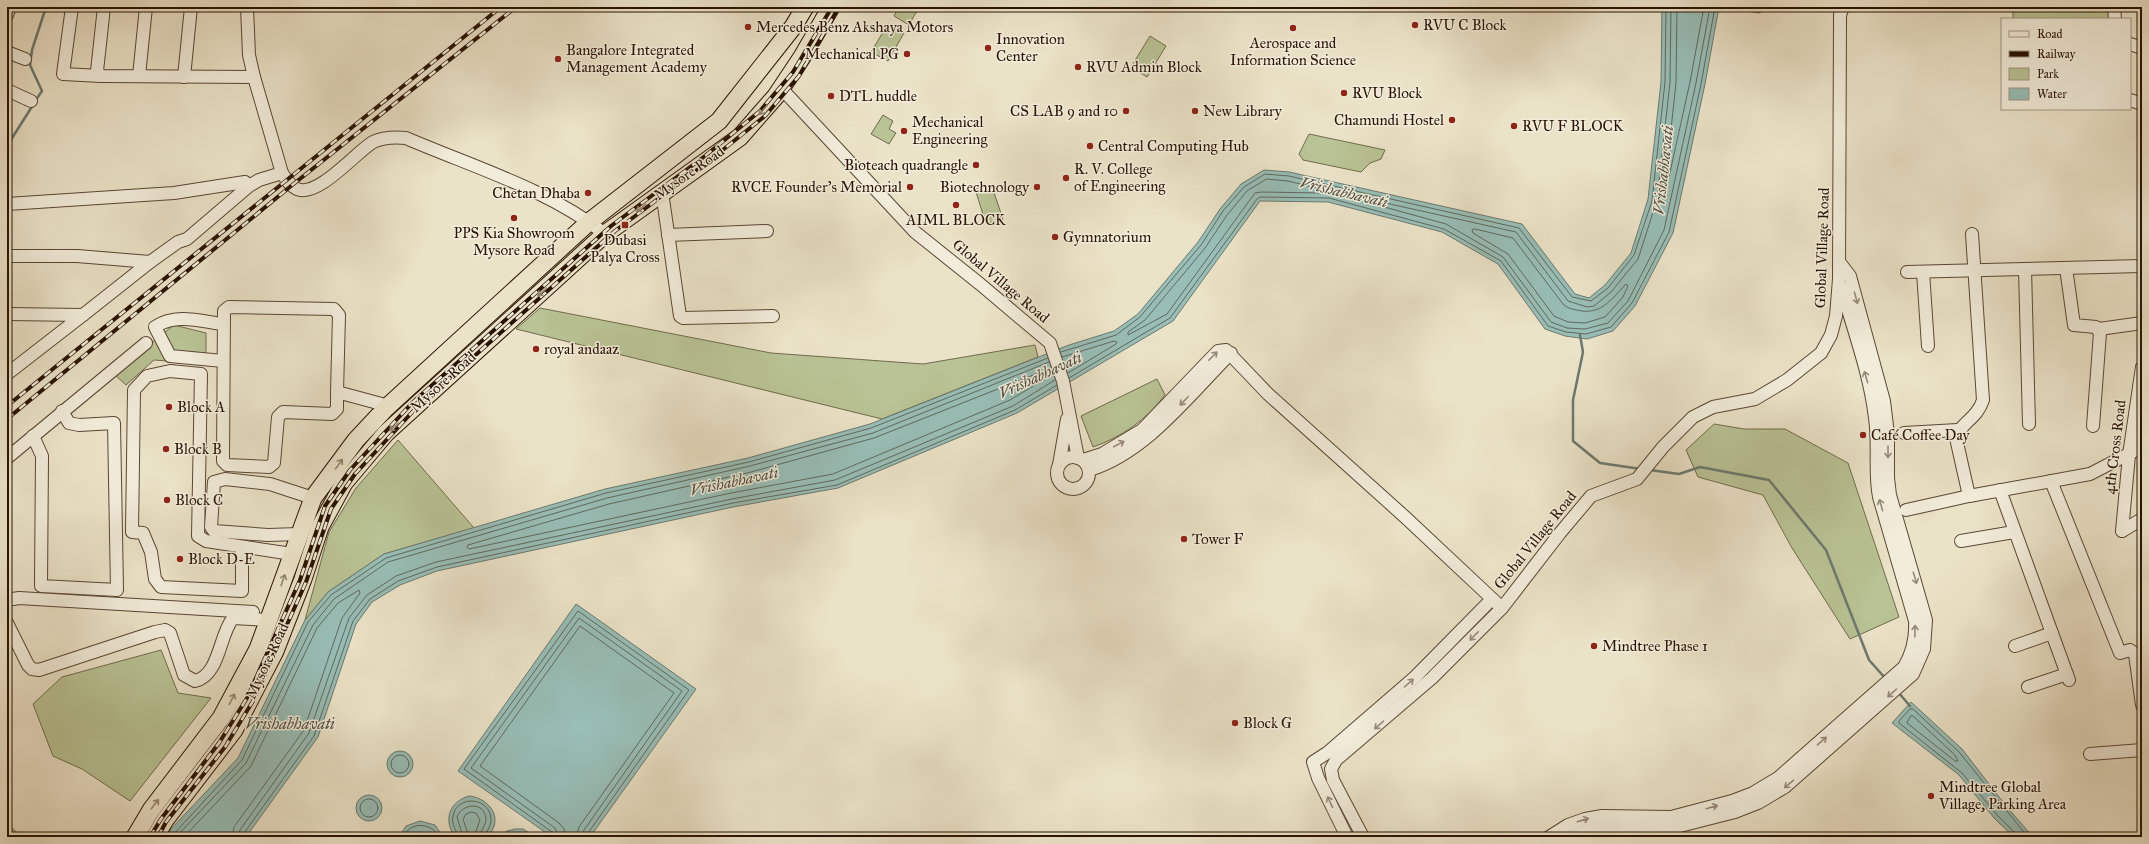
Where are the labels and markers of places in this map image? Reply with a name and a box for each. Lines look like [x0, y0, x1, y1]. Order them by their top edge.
place label: RVU C Block [1423, 16, 1507, 34]
place label: Mercedes Benz Akshaya Motors [756, 18, 953, 36]
marker: RVU C Block [1410, 20, 1420, 30]
marker: Mercedes Benz Akshaya Motors [743, 22, 753, 32]
marker: Aerospace and Information Science [1288, 23, 1298, 33]
place label: Innovation Center [996, 30, 1065, 65]
place label: Aerospace and Information Science [1230, 34, 1356, 69]
place label: Bangalore Integrated Management Academy [566, 41, 708, 76]
marker: Innovation Center [983, 43, 993, 53]
place label: Mechanical PG [805, 45, 899, 63]
marker: Mechanical PG [902, 49, 912, 59]
marker: Bangalore Integrated Management Academy [553, 54, 563, 64]
place label: RVU Admin Block [1086, 58, 1202, 76]
marker: RVU Admin Block [1073, 62, 1083, 72]
place label: RVU Block [1352, 84, 1422, 102]
place label: DTL huddle [839, 87, 917, 105]
marker: RVU Block [1339, 88, 1349, 98]
marker: DTL huddle [826, 91, 836, 101]
place label: CS LAB 9 and 10 [1010, 102, 1118, 120]
place label: New Library [1203, 102, 1283, 120]
marker: CS LAB 9 and 10 [1121, 106, 1131, 116]
marker: New Library [1190, 106, 1200, 116]
place label: Chamundi Hostel [1334, 111, 1445, 129]
place label: Mechanical Engineering [912, 113, 988, 148]
marker: Chamundi Hostel [1447, 115, 1457, 125]
place label: RVU F BLOCK [1522, 117, 1624, 135]
marker: RVU F BLOCK [1509, 121, 1519, 131]
marker: Mechanical Engineering [899, 126, 909, 136]
place label: Central Computing Hub [1098, 137, 1249, 155]
marker: Central Computing Hub [1085, 141, 1095, 151]
place label: Bioteach quadrangle [844, 156, 968, 175]
marker: Bioteach quadrangle [971, 160, 981, 170]
place label: R. V. College of Engineering [1074, 160, 1166, 195]
marker: R. V. College of Engineering [1061, 173, 1071, 183]
place label: RVCE Founder's Memorial [731, 178, 903, 196]
place label: Biotechnology [940, 178, 1030, 196]
marker: RVCE Founder's Memorial [905, 182, 915, 192]
marker: Biotechnology [1032, 182, 1042, 192]
place label: Chetan Dhaba [492, 184, 581, 202]
marker: Chetan Dhaba [583, 188, 593, 198]
marker: AIML BLOCK [951, 200, 961, 210]
place label: AIML BLOCK [905, 211, 1006, 229]
marker: PPS Kia Showroom Mysore Road [509, 213, 519, 223]
marker: Dubasi Palya Cross [620, 220, 630, 230]
place label: PPS Kia Showroom Mysore Road [453, 224, 575, 259]
place label: Gymnatorium [1063, 228, 1152, 246]
place label: Dubasi Palya Cross [590, 231, 660, 266]
marker: Gymnatorium [1050, 232, 1060, 242]
place label: royal andaaz [544, 340, 619, 358]
marker: royal andaaz [531, 344, 541, 354]
place label: Block A [177, 398, 225, 416]
marker: Block A [164, 402, 174, 412]
place label: Café Coffee Day [1871, 426, 1971, 444]
marker: Café Coffee Day [1858, 430, 1868, 440]
place label: Block B [174, 440, 222, 458]
marker: Block B [161, 444, 171, 454]
place label: Block C [175, 491, 223, 509]
marker: Block C [162, 495, 172, 505]
place label: Tower F [1192, 530, 1243, 548]
marker: Tower F [1179, 534, 1189, 544]
place label: Block D-E [188, 550, 255, 568]
marker: Block D-E [175, 554, 185, 564]
place label: Mindtree Phase 1 [1602, 637, 1708, 655]
marker: Mindtree Phase 1 [1589, 641, 1599, 651]
place label: Block G [1243, 714, 1292, 732]
marker: Block G [1230, 718, 1240, 728]
place label: Mindtree Global Village, Parking Area [1938, 778, 2067, 813]
marker: Mindtree Global Village, Parking Area [1926, 791, 1936, 801]

